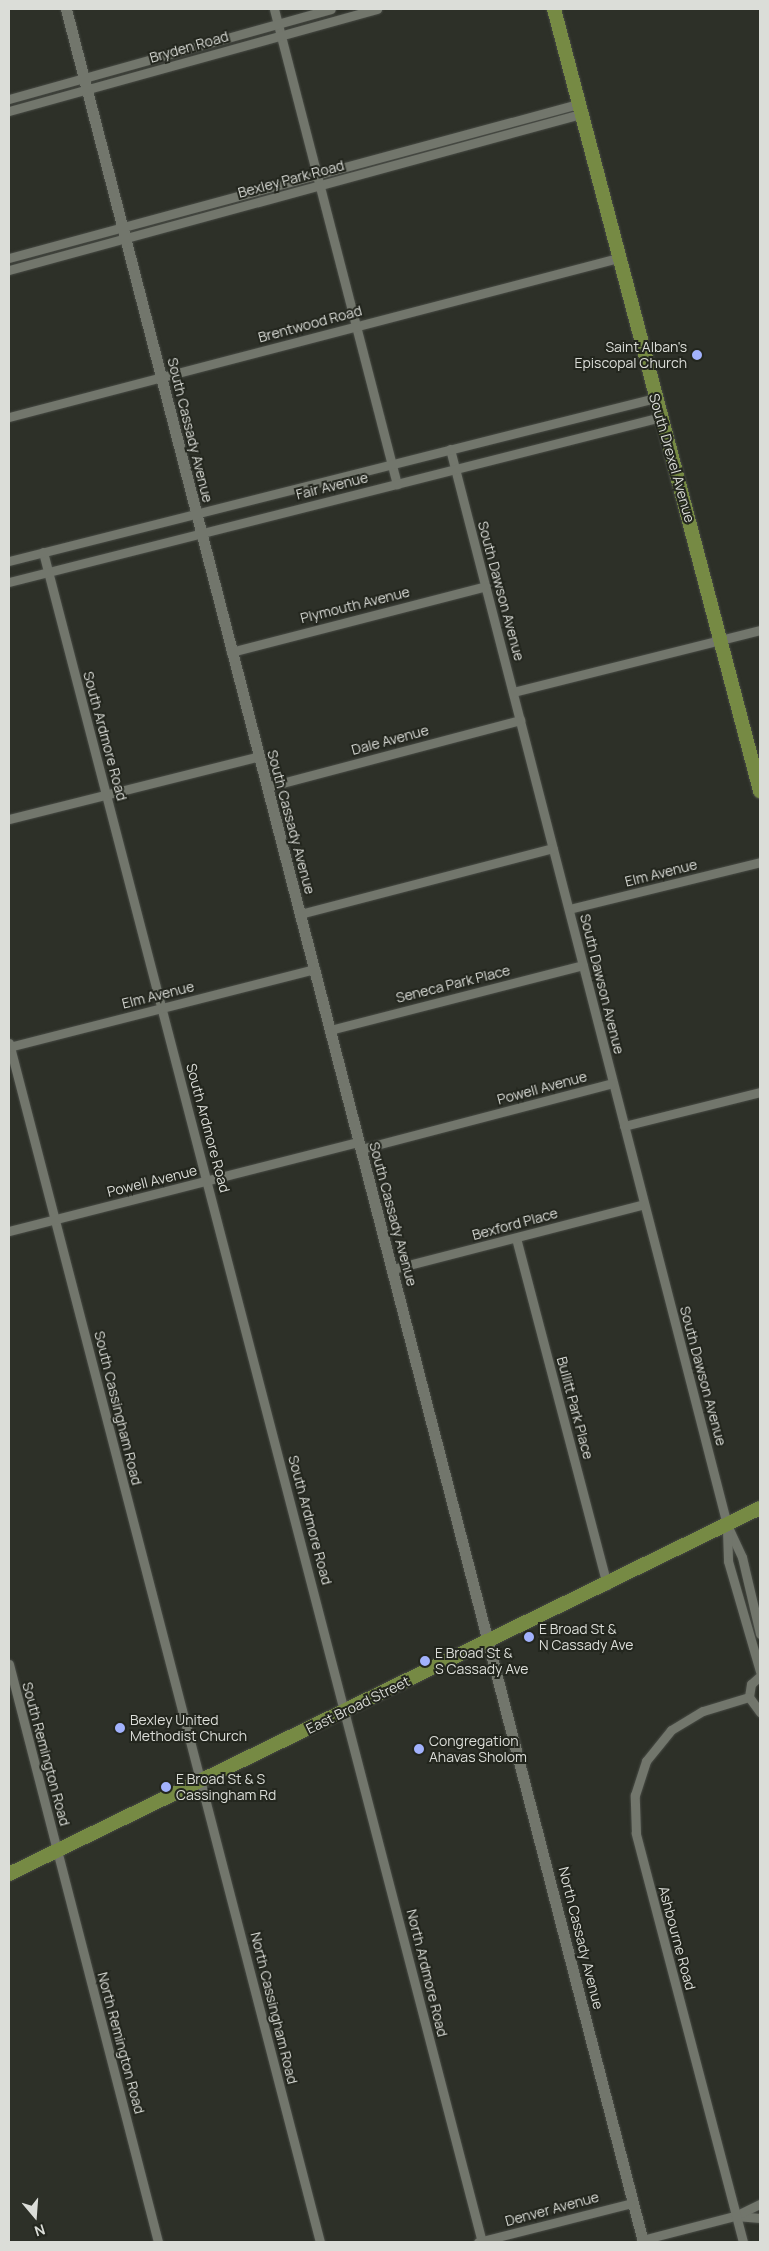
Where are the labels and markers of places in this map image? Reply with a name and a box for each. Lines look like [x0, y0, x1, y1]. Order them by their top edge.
place label: Saint Alban's Episcopal Church [575, 339, 687, 372]
marker: Saint Alban's Episcopal Church [691, 349, 703, 361]
place label: E Broad St & N Cassady Ave [539, 1621, 633, 1654]
marker: E Broad St & N Cassady Ave [523, 1631, 535, 1643]
place label: E Broad St & S Cassady Ave [435, 1645, 529, 1678]
marker: E Broad St & S Cassady Ave [419, 1655, 431, 1667]
place label: Bexley United Methodist Church [130, 1712, 247, 1744]
marker: Bexley United Methodist Church [114, 1722, 126, 1734]
place label: Congregation Ahavas Sholom [429, 1733, 527, 1765]
marker: Congregation Ahavas Sholom [413, 1743, 425, 1755]
place label: E Broad St & S Cassingham Rd [176, 1771, 276, 1804]
marker: E Broad St & S Cassingham Rd [160, 1781, 172, 1793]

